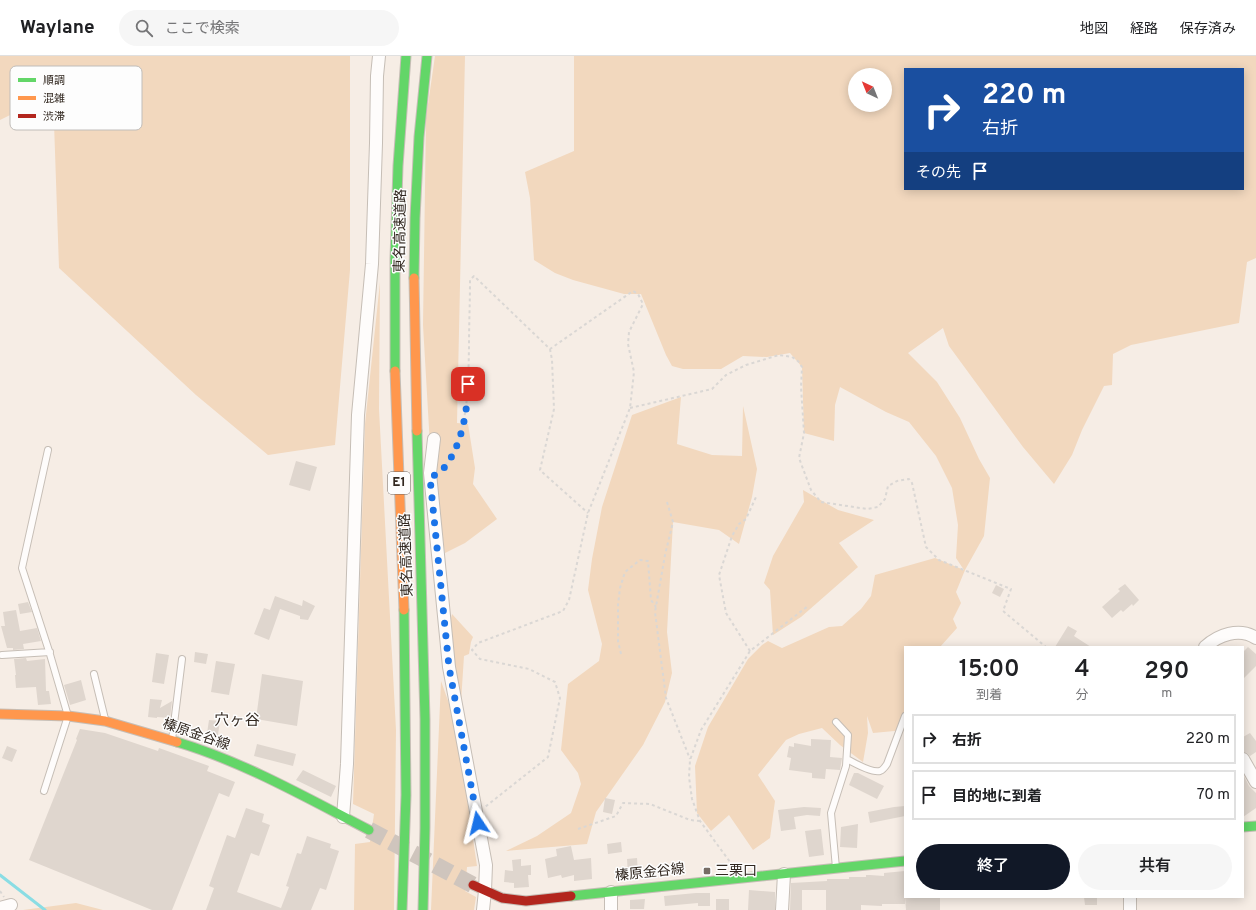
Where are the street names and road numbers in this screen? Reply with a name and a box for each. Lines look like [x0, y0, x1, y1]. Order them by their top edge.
street label: 東名高速道路 [392, 189, 410, 273]
road number: E1 [388, 472, 410, 494]
street label: 東名高速道路 [397, 513, 417, 597]
street label: 榛原金谷線 [160, 716, 232, 754]
street label: 榛原金谷線 [614, 861, 686, 885]

